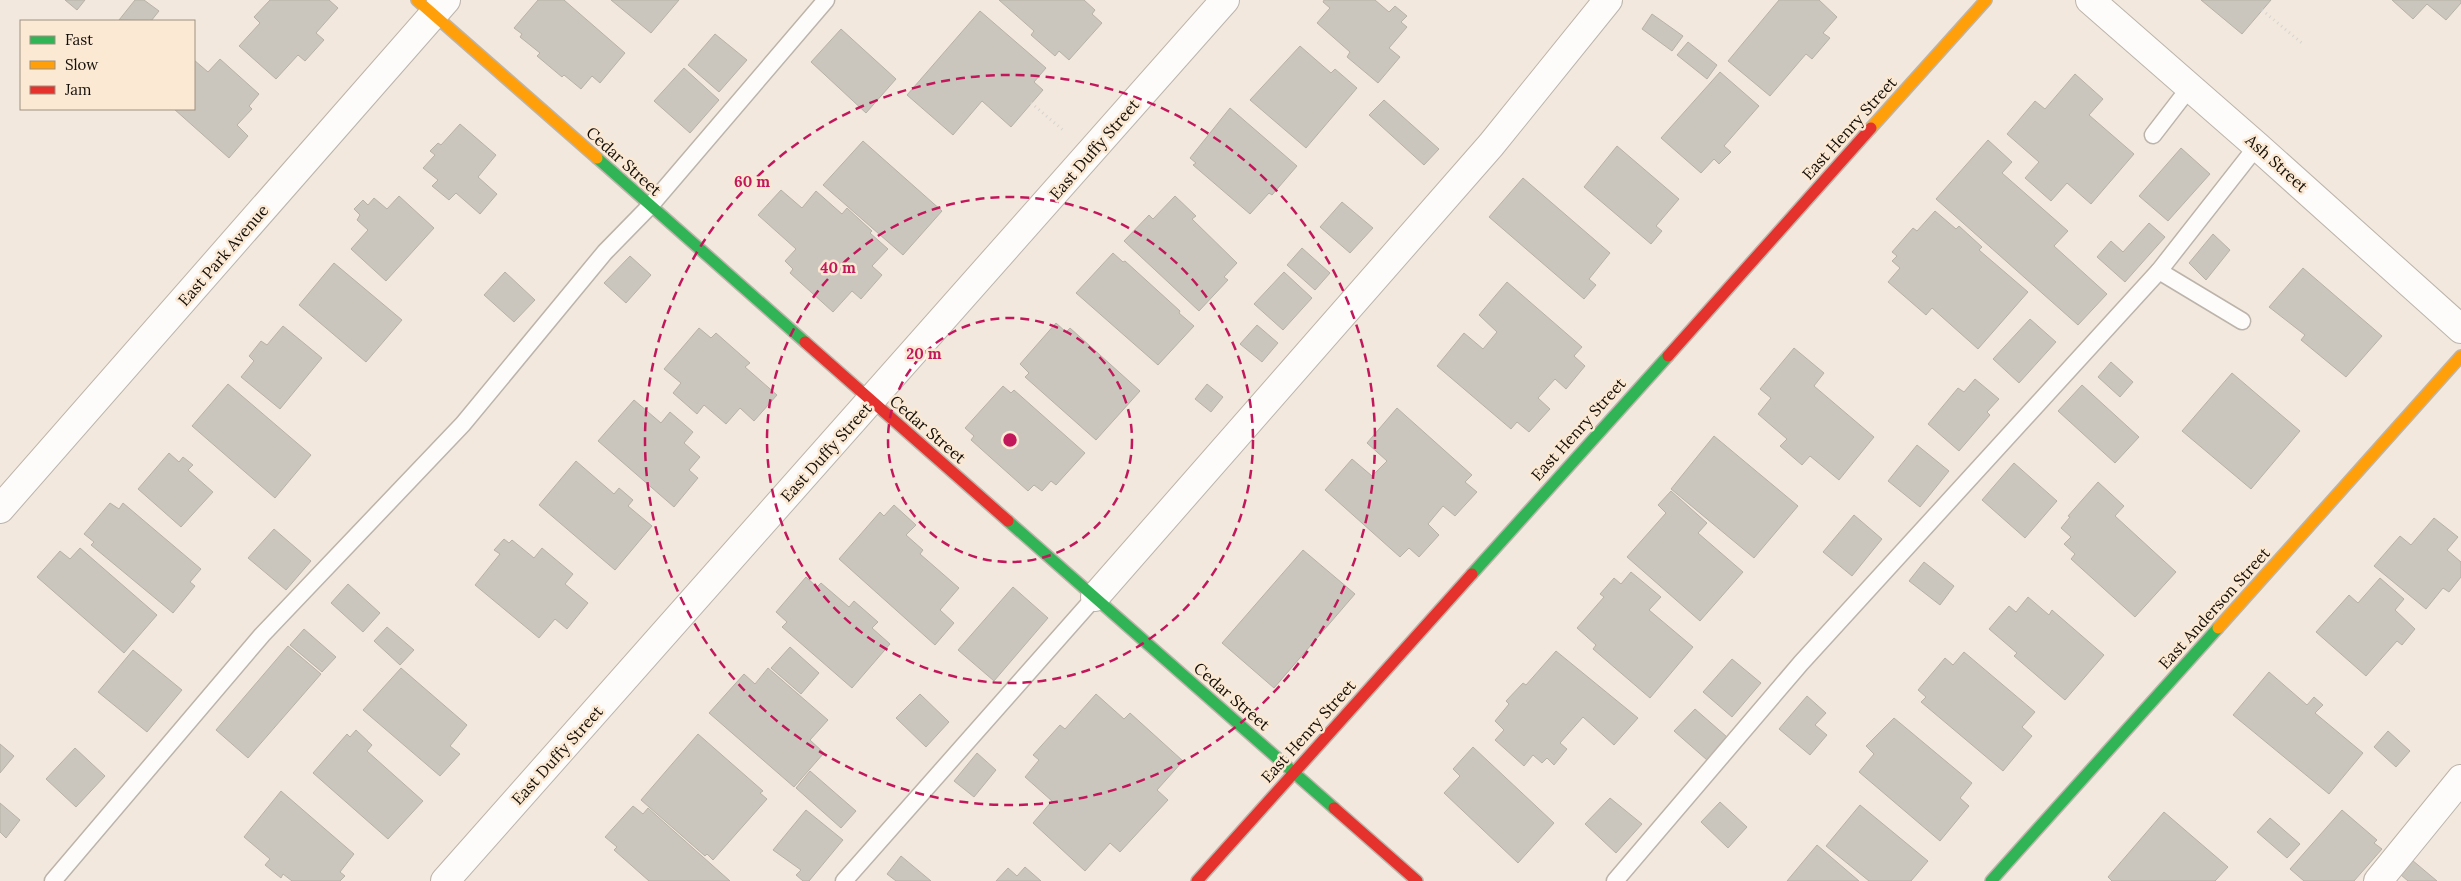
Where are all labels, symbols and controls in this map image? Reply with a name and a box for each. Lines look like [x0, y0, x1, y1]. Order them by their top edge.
legend [20, 20, 195, 110]
text: Fast [65, 30, 93, 49]
text: Slow [65, 55, 98, 74]
street label: East Henry Street [1797, 72, 1901, 184]
text: Jam [64, 80, 92, 99]
street label: East Duffy Street [1045, 94, 1144, 203]
street label: Cedar Street [582, 122, 666, 200]
street label: Ash Street [2241, 129, 2313, 197]
text: 60 m [734, 172, 770, 191]
street label: East Park Avenue [174, 200, 273, 310]
text: 40 m [820, 258, 856, 277]
text: 20 m [906, 344, 942, 363]
street label: East Henry Street [1526, 373, 1630, 485]
street label: Cedar Street [886, 391, 971, 468]
street label: East Duffy Street [776, 398, 876, 506]
centre of rings [1001, 431, 1019, 449]
street label: East Anderson Street [2154, 542, 2274, 673]
street label: Cedar Street [1190, 658, 1275, 735]
street label: East Henry Street [1256, 675, 1360, 787]
street label: East Duffy Street [507, 701, 607, 809]

